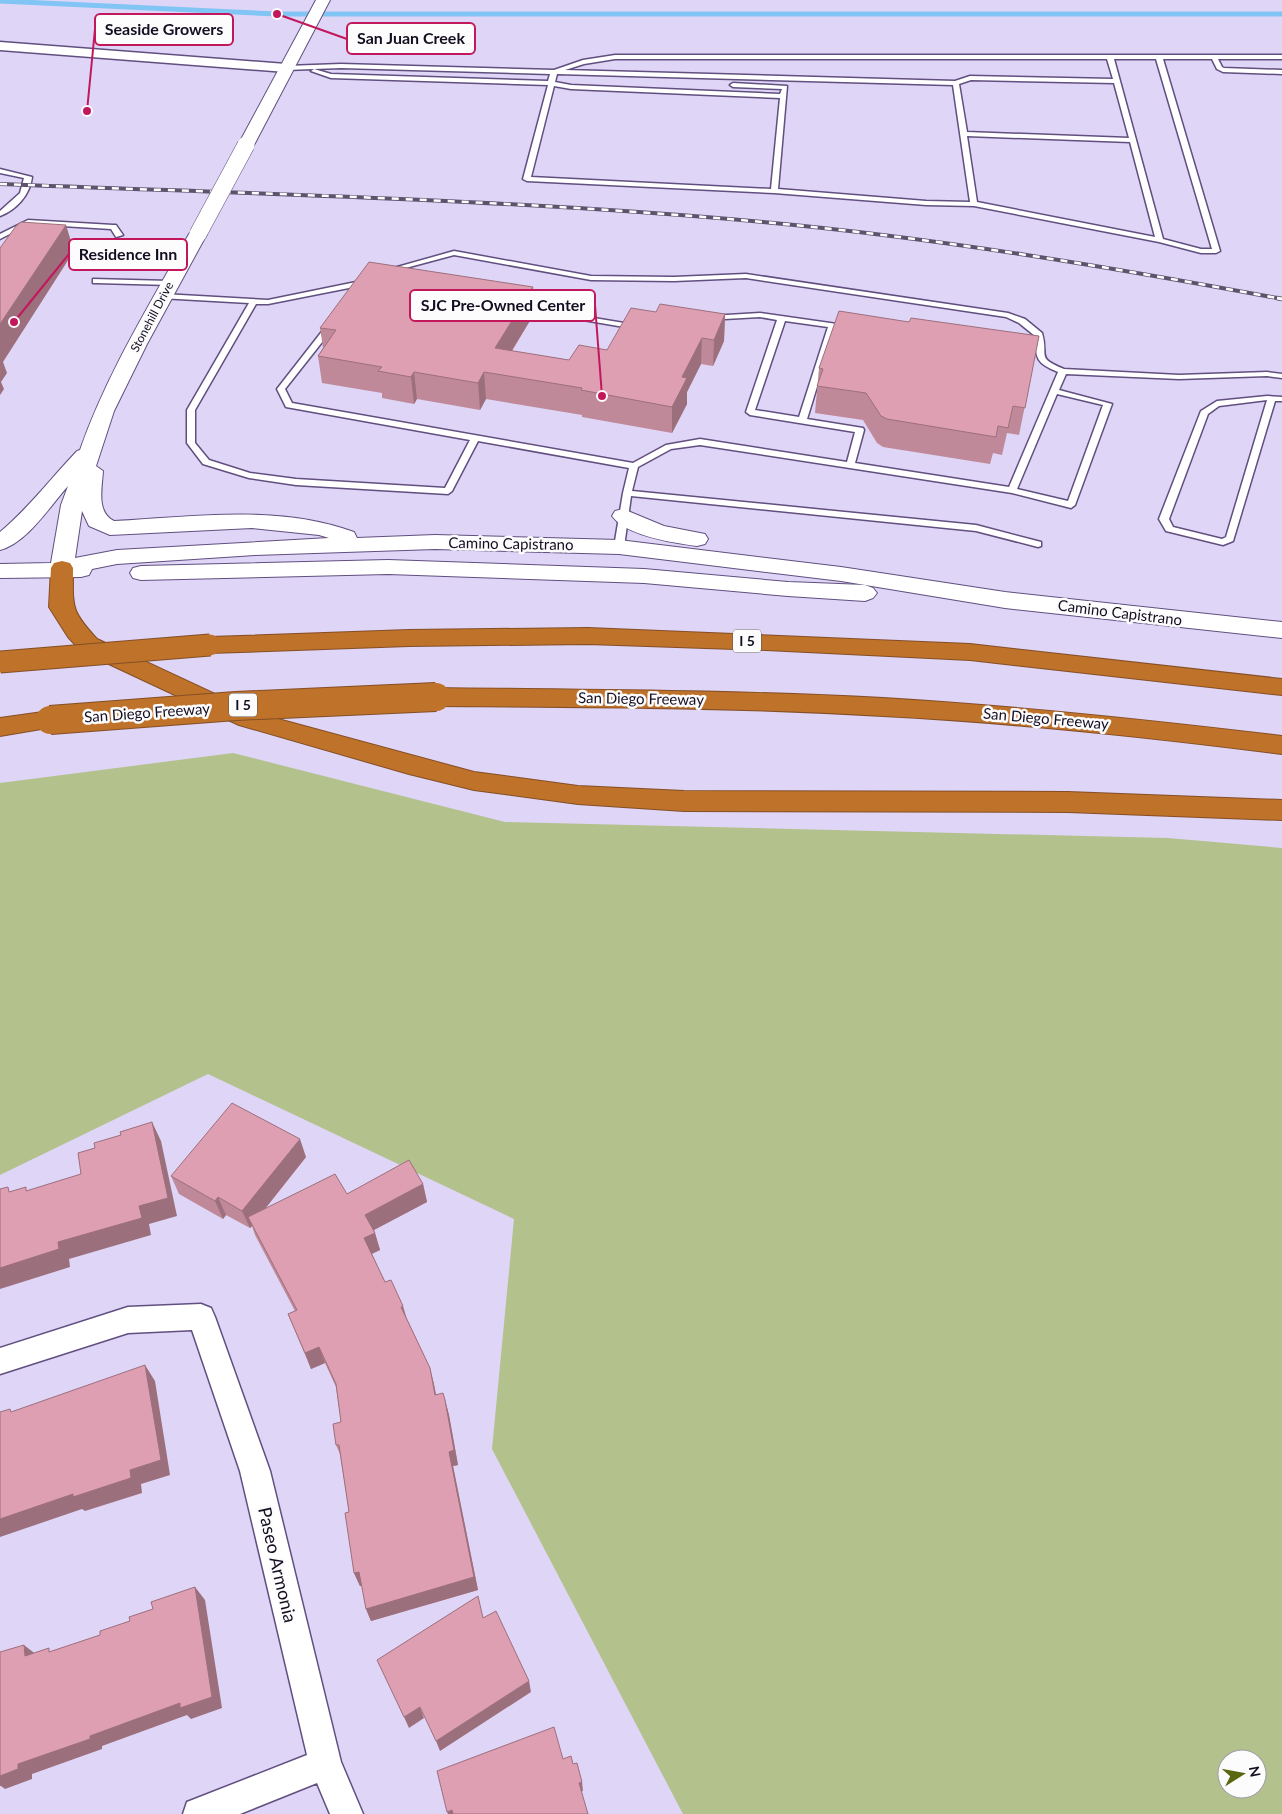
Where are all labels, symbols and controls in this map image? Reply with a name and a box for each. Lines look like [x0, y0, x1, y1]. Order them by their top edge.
callout: Seaside Growers [95, 14, 233, 45]
text: Seaside Growers [105, 19, 223, 38]
callout: San Juan Creek [347, 23, 475, 54]
text: San Juan Creek [357, 28, 465, 47]
callout: Residence Inn [69, 239, 187, 270]
text: Residence Inn [79, 244, 177, 263]
street label: Stonehill Drive [127, 279, 176, 354]
callout: SJC Pre-Owned Center [410, 290, 595, 321]
text: SJC Pre-Owned Center [421, 295, 585, 314]
street label: Camino Capistrano [448, 533, 574, 553]
street label: Camino Capistrano [1057, 595, 1183, 629]
road number: I 5 [733, 630, 761, 652]
street label: San Diego Freeway [578, 688, 704, 708]
road number: I 5 [229, 694, 257, 716]
street label: San Diego Freeway [83, 699, 211, 725]
street label: San Diego Freeway [983, 704, 1110, 732]
street label: Paseo Armonia [254, 1505, 302, 1625]
north arrow [1217, 1749, 1267, 1799]
text: N [1246, 1765, 1265, 1778]

